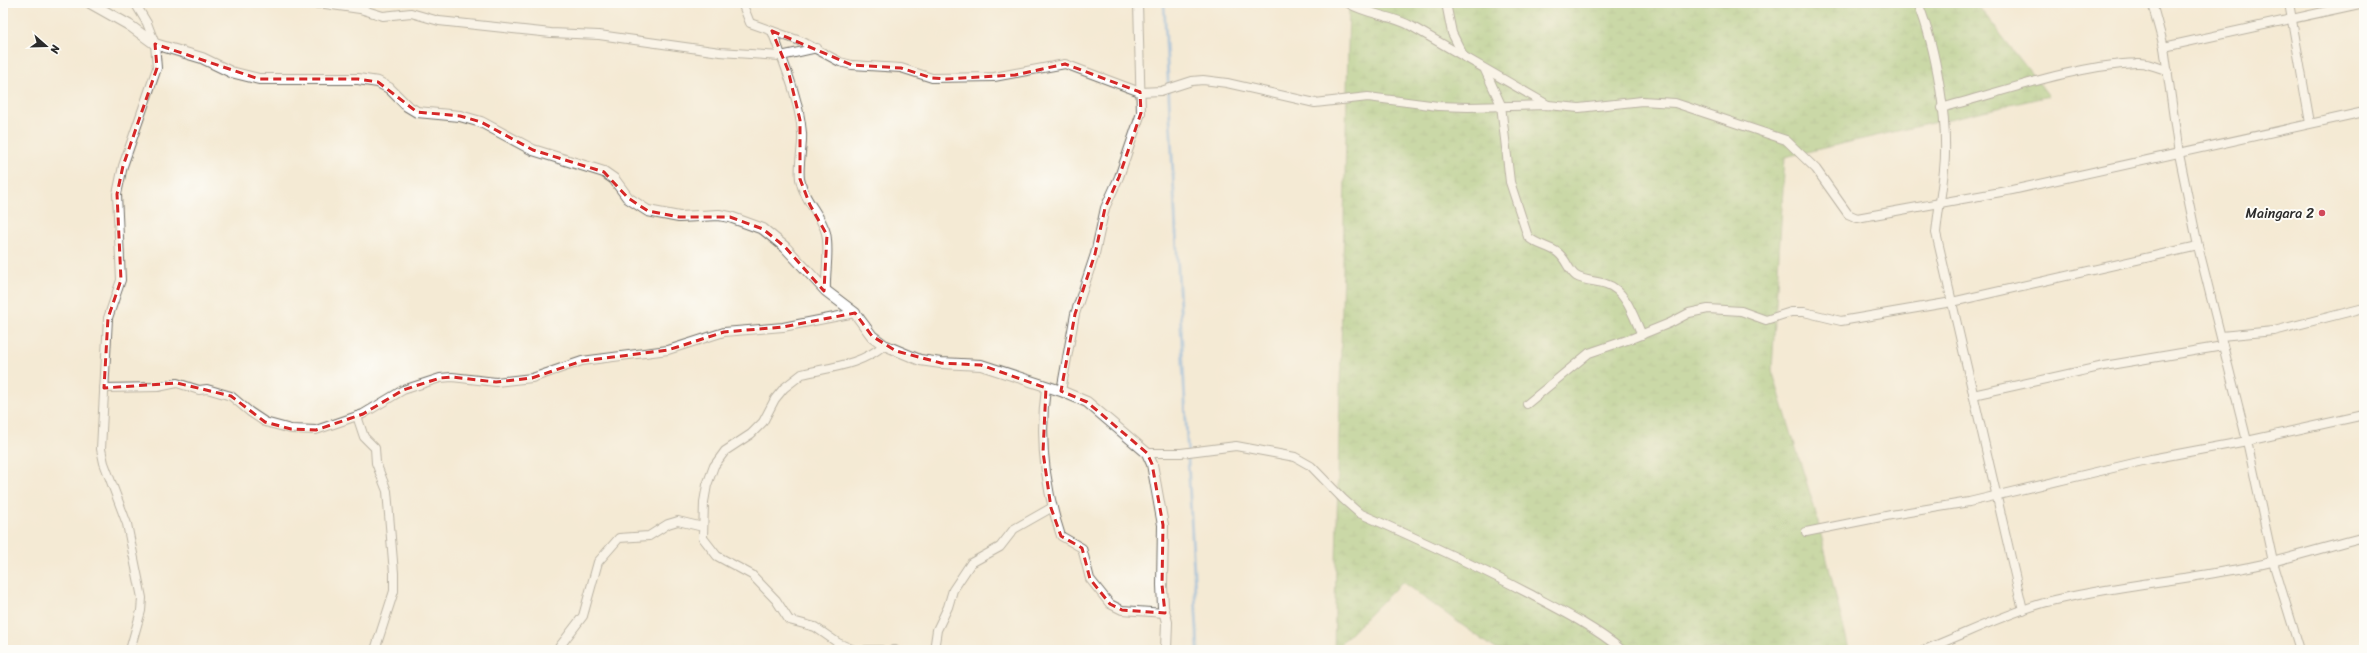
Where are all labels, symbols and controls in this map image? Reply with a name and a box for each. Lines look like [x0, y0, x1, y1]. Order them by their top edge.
north arrow [26, 26, 66, 66]
text: N [45, 41, 66, 56]
place label: Maingara 2 [2246, 201, 2314, 226]
marker: Maingara 2 [2317, 208, 2327, 218]

